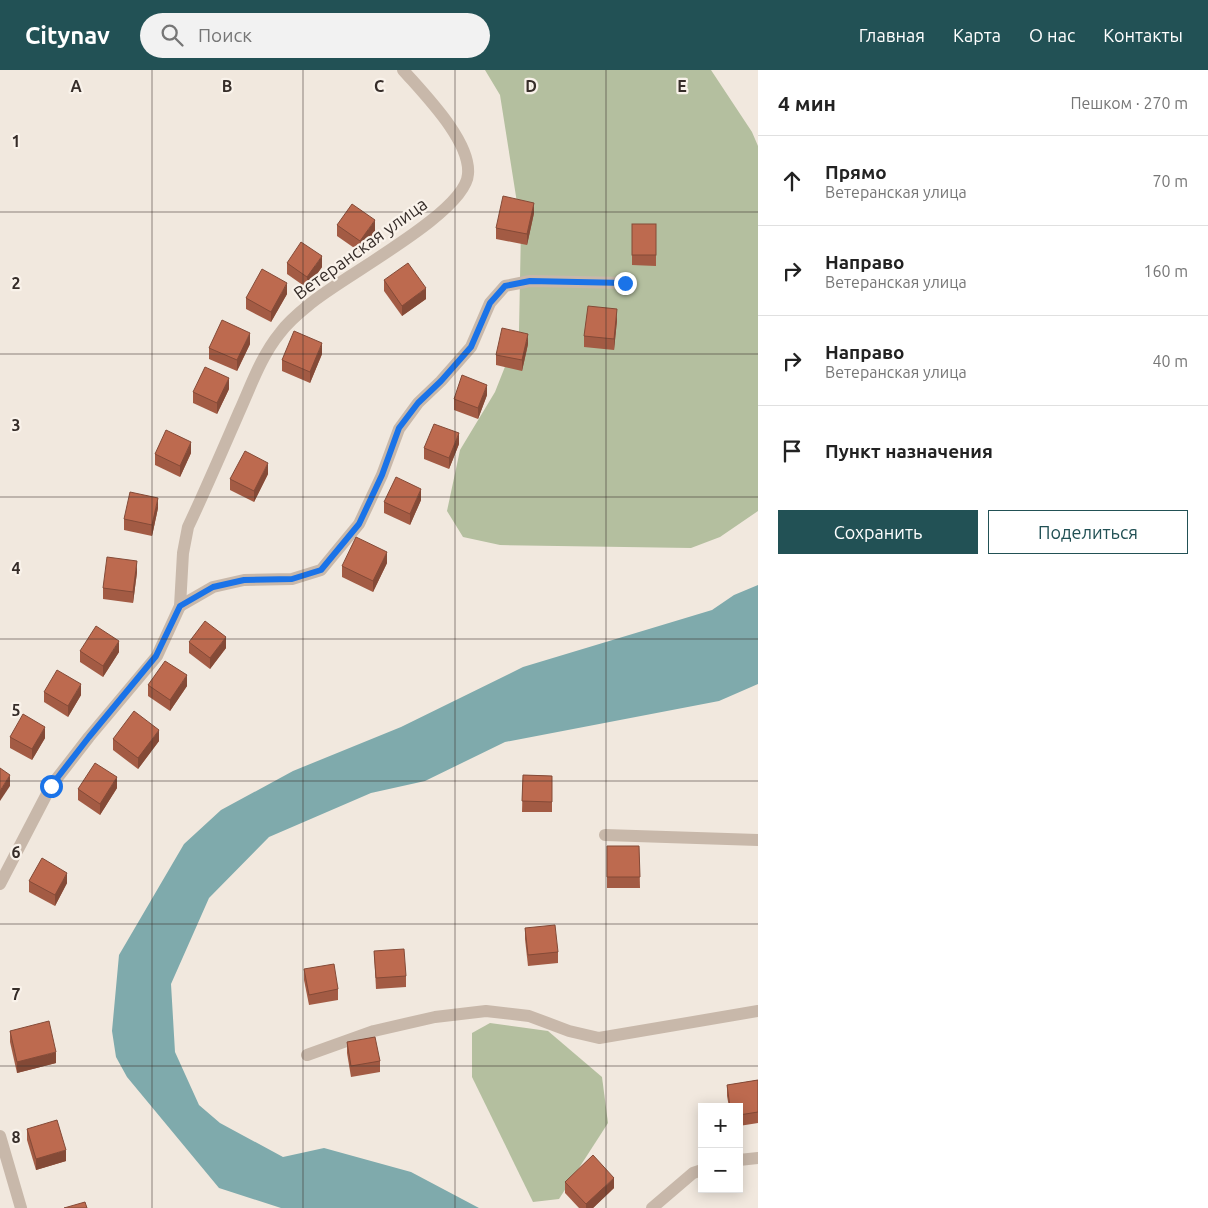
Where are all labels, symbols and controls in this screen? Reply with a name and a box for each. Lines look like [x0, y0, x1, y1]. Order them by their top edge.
search box [140, 13, 490, 58]
icon: search [158, 21, 186, 49]
text: Citynav [25, 22, 110, 49]
text: Поиск [198, 24, 252, 46]
text: Главная [859, 25, 925, 45]
text: Карта [953, 25, 1001, 45]
text: О нас [1029, 25, 1075, 45]
text: Контакты [1103, 25, 1183, 45]
text: A [70, 77, 82, 95]
text: B [222, 77, 232, 95]
text: C [374, 77, 384, 95]
text: D [525, 77, 537, 95]
text: E [677, 77, 687, 95]
text: 4 мин [778, 91, 836, 115]
text: Пешком · 270 m [1070, 94, 1188, 112]
text: 1 [11, 132, 21, 150]
text: Прямо [825, 161, 887, 183]
icon: ahead [778, 167, 806, 195]
text: 70 m [1152, 172, 1188, 190]
text: Ветеранская улица [825, 183, 967, 201]
street label: Ветеранская улица [290, 193, 430, 303]
text: Направо [825, 251, 905, 273]
icon: right [778, 257, 806, 285]
text: 160 m [1143, 262, 1188, 280]
route end [614, 272, 637, 295]
text: Ветеранская улица [825, 273, 967, 291]
text: 2 [11, 274, 21, 292]
text: Направо [825, 341, 905, 363]
icon: right [778, 347, 806, 375]
text: 40 m [1152, 352, 1188, 370]
text: Ветеранская улица [825, 363, 967, 381]
text: 3 [11, 416, 21, 434]
icon: arrive [778, 437, 806, 465]
text: Пункт назначения [825, 440, 993, 462]
button: Сохранить [778, 510, 978, 554]
button: Поделиться [988, 510, 1188, 554]
text: 4 [11, 559, 21, 577]
text: 5 [11, 701, 21, 719]
route start [40, 775, 63, 798]
text: 6 [11, 843, 21, 861]
text: 7 [11, 985, 21, 1003]
map controls [698, 1103, 743, 1193]
button: + [698, 1103, 743, 1148]
text: 8 [11, 1128, 21, 1146]
button: − [698, 1148, 743, 1193]

